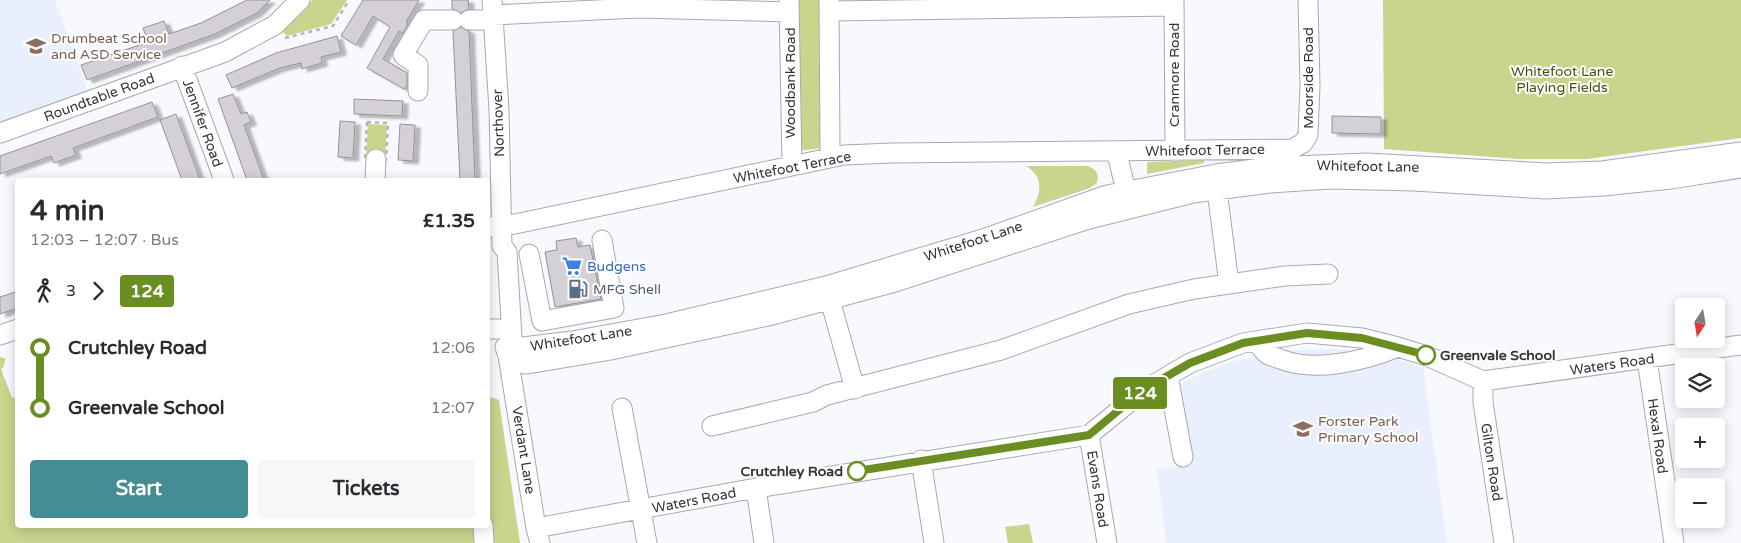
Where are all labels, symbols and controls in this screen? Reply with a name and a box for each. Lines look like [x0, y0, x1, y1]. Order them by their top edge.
street label: Cranmore Road [1166, 23, 1183, 127]
street label: Woodbank Road [782, 27, 799, 139]
street label: Moorside Road [1300, 27, 1317, 129]
place label: Drumbeat School and ASD Service [51, 30, 167, 63]
school or university icon: Drumbeat School and ASD Service [25, 35, 47, 57]
park label: Whitefoot Lane Playing Fields [1511, 63, 1613, 96]
street label: Roundtable Road [41, 70, 157, 125]
street label: Jennifer Road [179, 77, 226, 169]
street label: Northover [489, 88, 508, 157]
street label: Whitefoot Terrace [1145, 141, 1265, 160]
street label: Whitefoot Terrace [732, 148, 853, 187]
street label: Whitefoot Lane [1317, 157, 1420, 176]
text: 4 min [30, 194, 105, 228]
text: £1.35 [423, 210, 475, 232]
street label: Whitefoot Lane [922, 218, 1025, 265]
text: 12:03 – 12:07 · Bus [30, 230, 179, 250]
supermarket icon: Budgens [561, 255, 583, 277]
place label: Budgens [587, 258, 646, 275]
icon: walk [30, 277, 58, 305]
icon: forward [84, 277, 112, 305]
fuel station icon: MFG Shell [567, 278, 589, 300]
text: 124 [130, 280, 164, 302]
text: 3 [66, 281, 76, 301]
place label: MFG Shell [593, 281, 661, 298]
north arrow [1675, 298, 1725, 348]
map controls [1675, 298, 1725, 528]
street label: Whitefoot Lane [529, 322, 633, 355]
text: Crutchley Road [68, 337, 207, 359]
text: 12:06 [431, 338, 475, 358]
marker: Greenvale School [1416, 345, 1436, 365]
place label: Greenvale School [1440, 347, 1555, 364]
street label: Waters Road [1569, 350, 1656, 379]
button: layers [1675, 358, 1725, 408]
line badge: 124 [1111, 377, 1169, 409]
text: 124 [1123, 382, 1157, 404]
text: Greenvale School [68, 397, 225, 419]
street label: Hexal Road [1644, 397, 1671, 475]
text: 12:07 [431, 398, 475, 418]
street label: Verdant Lane [508, 405, 539, 495]
place label: Forster Park Primary School [1318, 413, 1419, 446]
school or university icon: Forster Park Primary School [1292, 418, 1314, 440]
button: + [1675, 418, 1725, 468]
street label: Gilton Road [1477, 422, 1506, 502]
street label: Evans Road [1083, 449, 1112, 529]
button: Start [30, 460, 248, 518]
button: Tickets [258, 460, 475, 518]
marker: Crutchley Road [847, 461, 867, 481]
place label: Crutchley Road [741, 463, 843, 480]
button: − [1675, 478, 1725, 528]
street label: Waters Road [651, 484, 738, 517]

